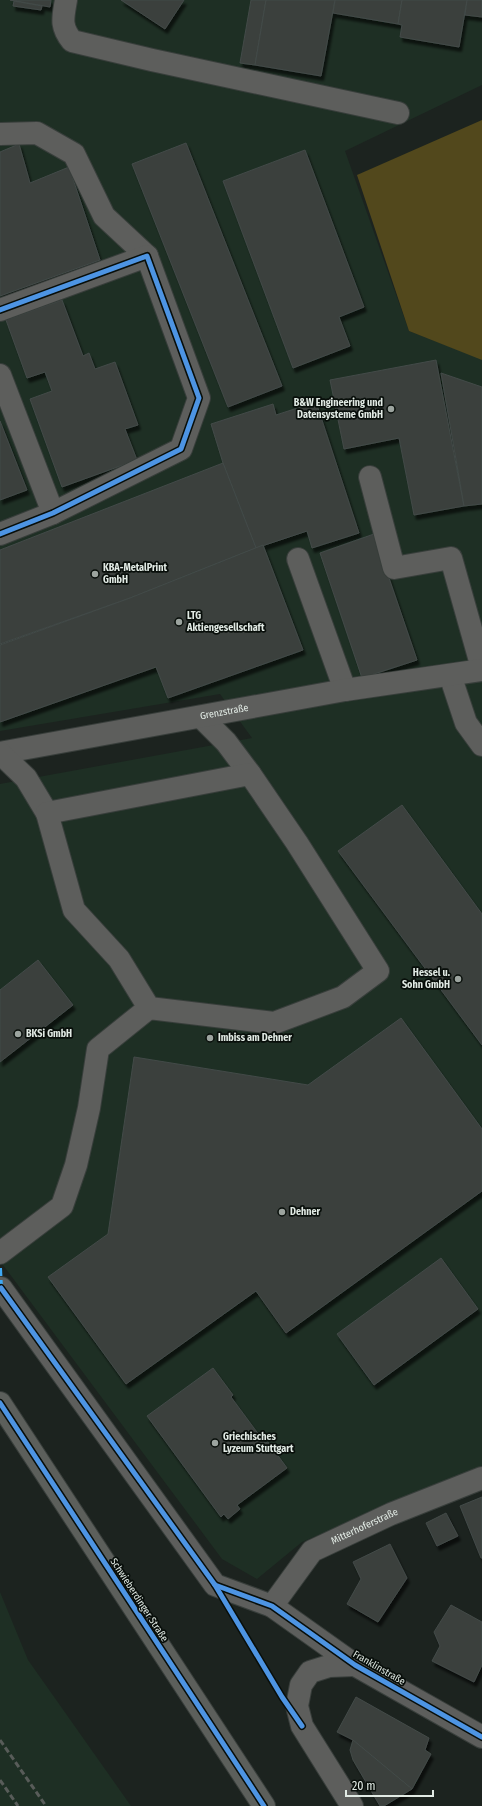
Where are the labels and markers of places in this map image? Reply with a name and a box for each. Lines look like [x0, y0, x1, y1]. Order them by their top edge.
place label: B&W Engineering und Datensysteme GmbH [294, 397, 383, 421]
marker: B&W Engineering und Datensysteme GmbH [386, 404, 396, 414]
place label: KBA-MetalPrint GmbH [103, 562, 167, 586]
marker: KBA-MetalPrint GmbH [90, 569, 100, 579]
place label: LTG Aktiengesellschaft [186, 610, 265, 634]
marker: LTG Aktiengesellschaft [174, 617, 184, 627]
place label: Hessel u. Sohn GmbH [402, 967, 451, 991]
marker: Hessel u. Sohn GmbH [453, 974, 463, 984]
place label: BKSi GmbH [26, 1028, 72, 1040]
marker: BKSi GmbH [13, 1029, 23, 1039]
place label: Imbiss am Dehner [218, 1032, 292, 1044]
marker: Imbiss am Dehner [205, 1033, 215, 1043]
place label: Dehner [290, 1206, 321, 1218]
marker: Dehner [277, 1207, 287, 1217]
place label: Griechisches Lyzeum Stuttgart [223, 1431, 294, 1455]
marker: Griechisches Lyzeum Stuttgart [210, 1438, 220, 1448]

